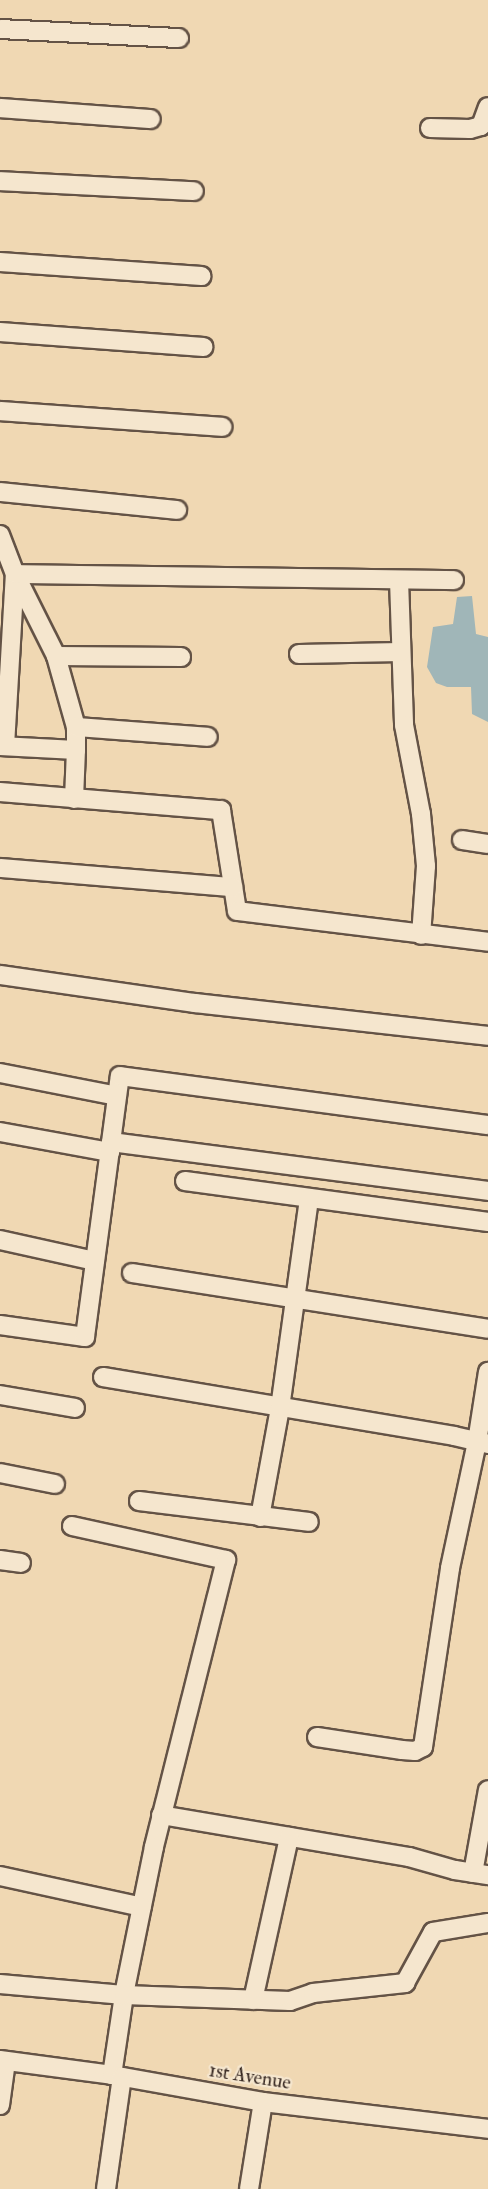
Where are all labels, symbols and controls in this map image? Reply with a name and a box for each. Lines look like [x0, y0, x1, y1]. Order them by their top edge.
street label: 1st Avenue [207, 2058, 293, 2094]

